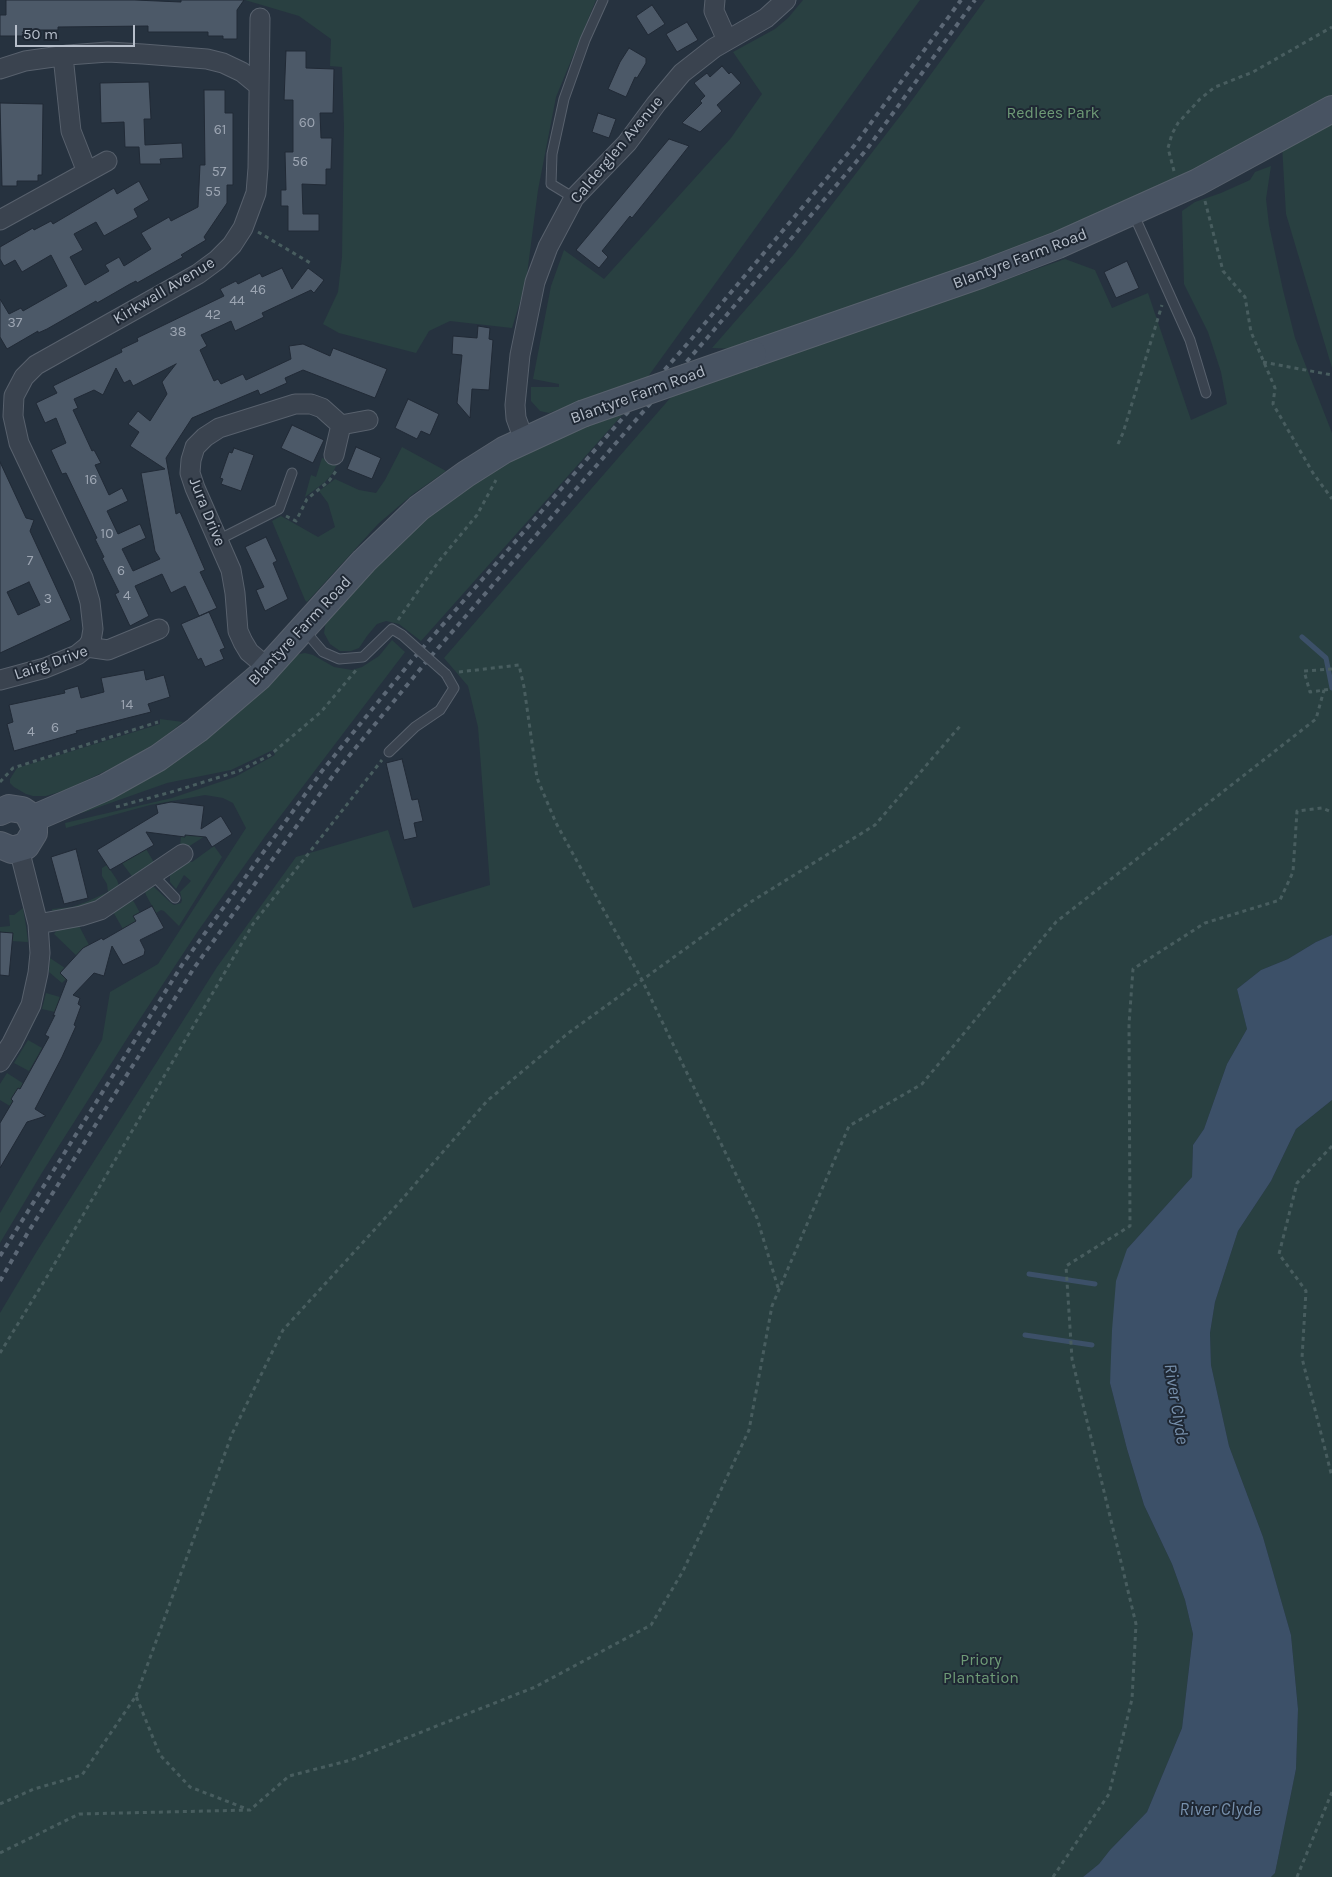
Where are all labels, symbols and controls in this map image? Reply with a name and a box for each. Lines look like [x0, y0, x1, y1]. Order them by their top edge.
scale bar [18, 15, 138, 47]
text: 50 m [23, 25, 58, 43]
street label: Calderglen Avenue [567, 92, 667, 208]
park label: Redlees Park [1006, 103, 1100, 123]
house number: 60 [299, 115, 315, 131]
house number: 61 [214, 122, 226, 138]
house number: 56 [292, 154, 308, 170]
house number: 57 [212, 164, 226, 180]
house number: 55 [205, 184, 221, 200]
street label: Blantyre Farm Road [950, 225, 1090, 293]
street label: Kirkwall Avenue [110, 253, 218, 329]
house number: 46 [250, 282, 266, 298]
house number: 44 [229, 293, 245, 309]
house number: 42 [205, 307, 221, 323]
house number: 37 [8, 315, 22, 331]
house number: 38 [170, 324, 186, 340]
street label: Blantyre Farm Road [568, 362, 708, 428]
house number: 16 [85, 472, 97, 488]
street label: Jura Drive [185, 475, 229, 549]
house number: 10 [101, 526, 113, 542]
house number: 7 [27, 553, 33, 569]
house number: 6 [117, 563, 125, 579]
street label: Blantyre Farm Road [244, 572, 356, 690]
house number: 4 [123, 588, 131, 604]
house number: 3 [44, 591, 52, 607]
street label: Lairg Drive [12, 641, 90, 685]
house number: 14 [121, 697, 133, 713]
house number: 6 [51, 720, 59, 736]
house number: 4 [27, 724, 35, 740]
water label: River Clyde [1159, 1362, 1193, 1446]
park label: Priory Plantation [943, 1650, 1019, 1688]
water label: River Clyde [1179, 1799, 1261, 1821]

